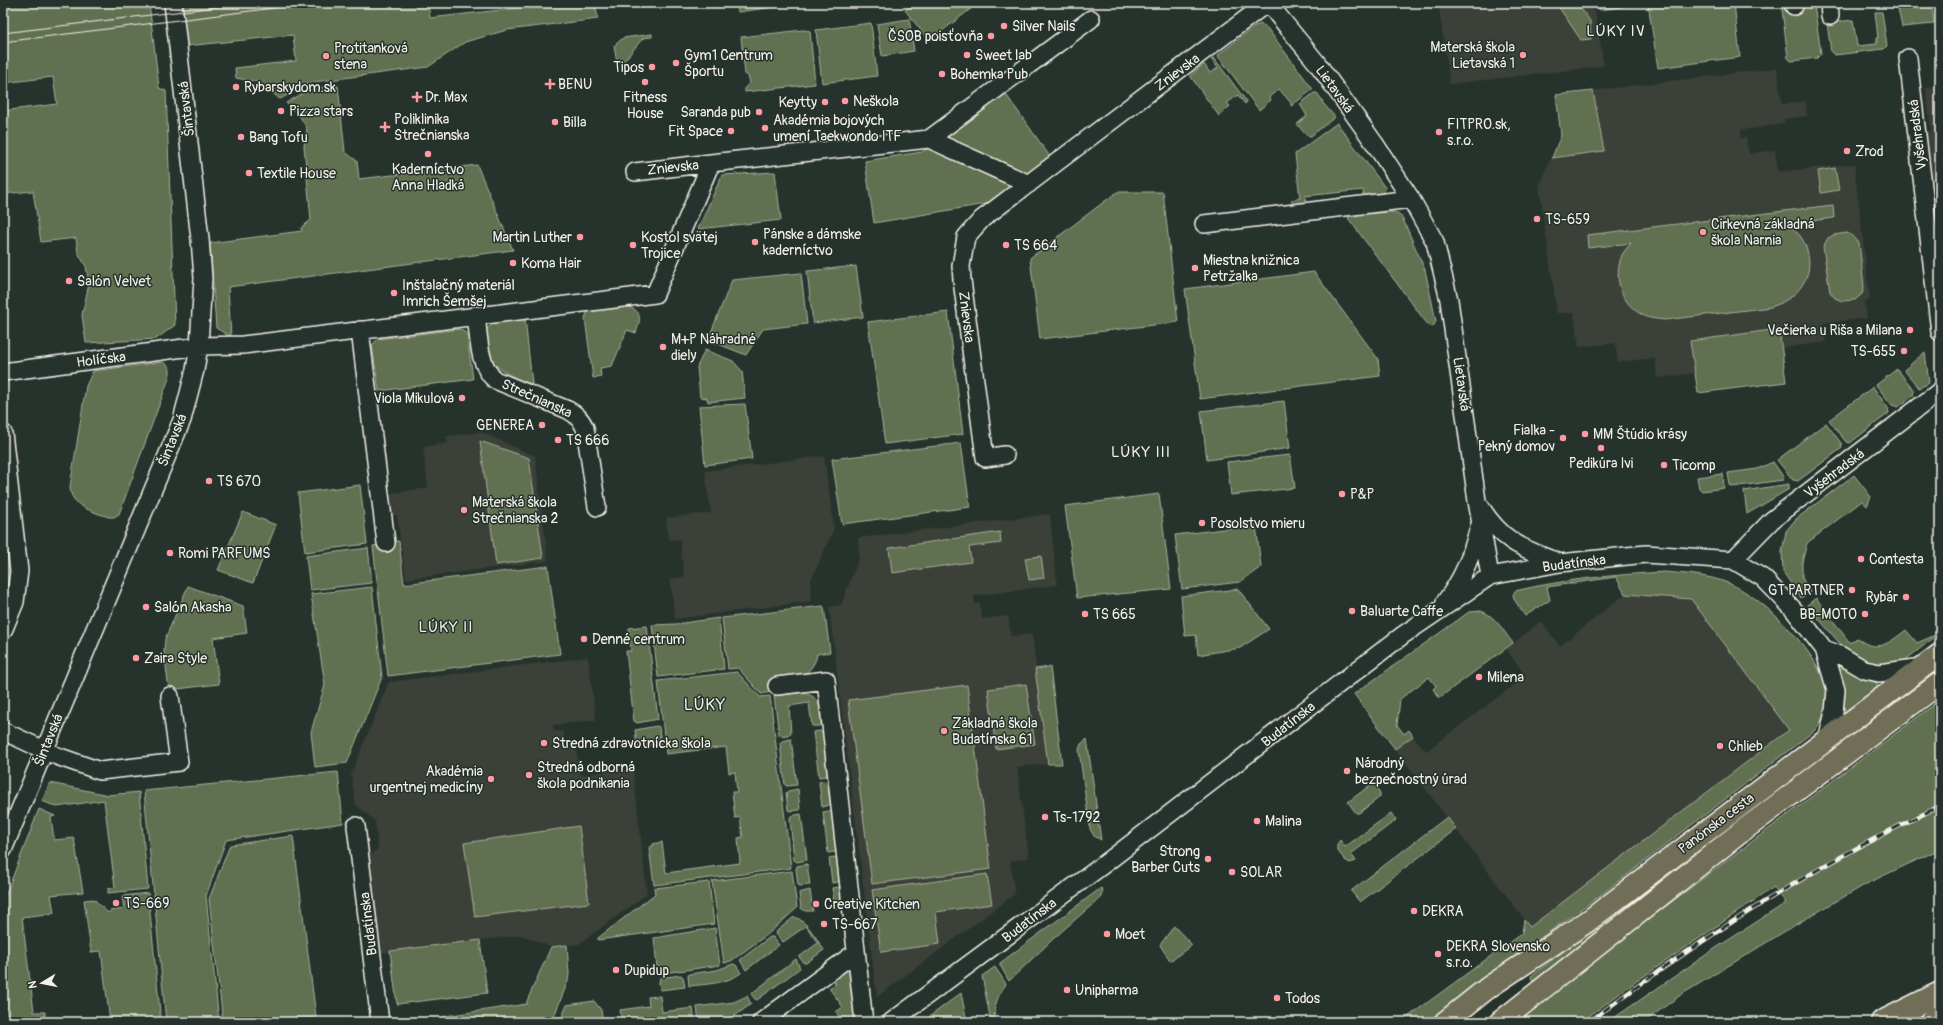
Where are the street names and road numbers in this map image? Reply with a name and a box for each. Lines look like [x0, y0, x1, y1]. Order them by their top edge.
street label: Znievska [1152, 50, 1203, 95]
street label: Lietavská [1312, 62, 1357, 116]
street label: Šintavská [174, 80, 198, 138]
street label: Vyšehradská [1905, 99, 1930, 171]
street label: Znievska [646, 156, 700, 179]
street label: Znievska [955, 290, 978, 344]
street label: Holíčska [75, 348, 127, 371]
street label: Lietavská [1449, 356, 1474, 412]
street label: Strečnianska [499, 375, 575, 422]
street label: Šintavská [153, 411, 191, 469]
street label: Vyšehradská [1801, 445, 1868, 502]
street label: Budatínska [1541, 551, 1607, 576]
street label: Budatínska [1258, 698, 1319, 751]
street label: Šintavská [29, 711, 67, 769]
street label: Panónska cesta [1675, 789, 1758, 857]
street label: Budatínska [356, 891, 381, 957]
street label: Budatínska [999, 894, 1060, 946]

